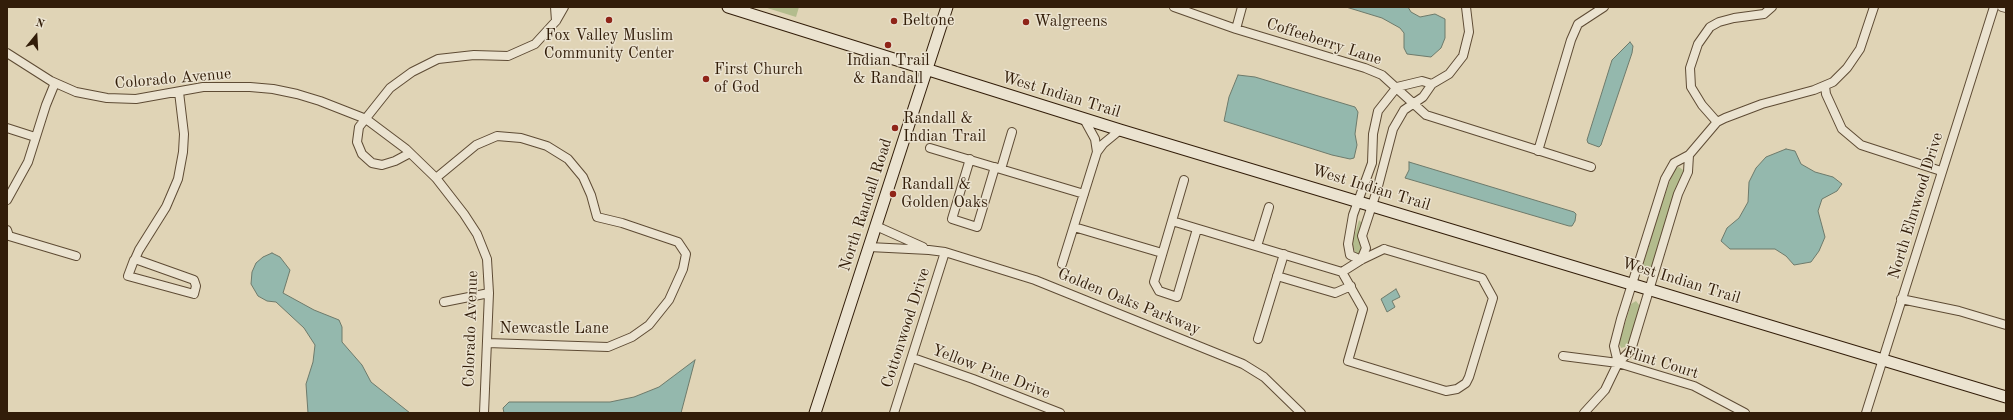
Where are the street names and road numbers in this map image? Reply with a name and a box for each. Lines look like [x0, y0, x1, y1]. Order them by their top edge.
street label: Coffeeberry Lane [1264, 14, 1384, 70]
street label: Colorado Avenue [114, 64, 232, 94]
street label: West Indian Trail [999, 68, 1123, 122]
street label: North Elmwood Drive [1885, 130, 1947, 282]
street label: North Randall Road [835, 136, 897, 274]
street label: West Indian Trail [1309, 161, 1433, 215]
street label: West Indian Trail [1619, 254, 1743, 308]
street label: Cottonwood Drive [878, 265, 934, 391]
street label: Golden Oaks Parkway [1055, 265, 1203, 339]
street label: Colorado Avenue [459, 270, 483, 388]
street label: Newcastle Lane [499, 319, 609, 339]
street label: Yellow Pine Drive [929, 341, 1053, 403]
street label: Flint Court [1621, 342, 1701, 384]

